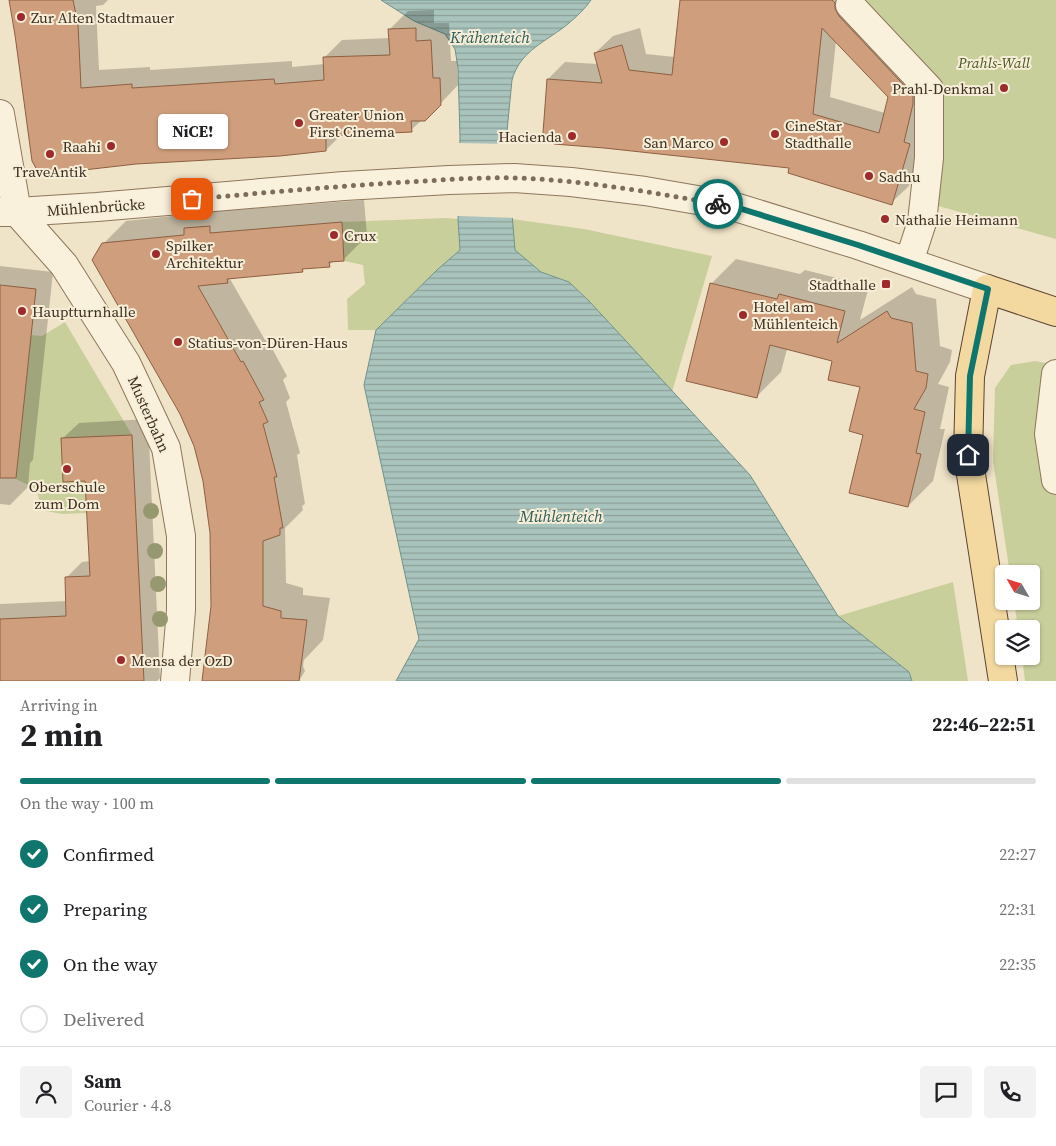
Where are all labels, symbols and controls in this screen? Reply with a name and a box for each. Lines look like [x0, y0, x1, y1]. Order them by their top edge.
place label: Zur Alten Stadtmauer [31, 7, 175, 28]
marker: Zur Alten Stadtmauer [15, 11, 27, 23]
water label: Krähenteich [449, 26, 530, 48]
park label: Prahls-Wall [957, 52, 1031, 73]
place label: Prahl-Denkmal [892, 78, 995, 99]
marker: Prahl-Denkmal [998, 82, 1010, 94]
place label: Greater Union First Cinema [309, 104, 404, 142]
callout: NiCE! [157, 114, 227, 149]
place label: CineStar Stadthalle [785, 115, 852, 153]
marker: Greater Union First Cinema [293, 117, 305, 129]
text: NiCE! [172, 120, 214, 142]
place label: Hacienda [498, 126, 562, 147]
marker: CineStar Stadthalle [769, 128, 781, 140]
marker: Hacienda [566, 130, 578, 142]
place label: San Marco [644, 132, 714, 153]
place label: Raahi [62, 136, 101, 157]
marker: San Marco [718, 136, 730, 148]
marker: Raahi [105, 140, 117, 152]
marker: TraveAntik [44, 148, 56, 160]
place label: TraveAntik [13, 161, 87, 182]
place label: Sadhu [879, 166, 921, 187]
marker: Sadhu [863, 170, 875, 182]
pin [171, 178, 213, 220]
courier [693, 179, 743, 229]
icon: bag [178, 185, 206, 213]
icon: bike [704, 190, 732, 218]
street label: Mühlenbrücke [46, 193, 146, 221]
place label: Nathalie Heimann [895, 209, 1018, 230]
marker: Nathalie Heimann [879, 213, 891, 225]
place label: Crux [344, 225, 377, 246]
marker: Crux [328, 229, 340, 241]
place label: Spilker Architektur [166, 235, 244, 273]
marker: Spilker Architektur [150, 248, 162, 260]
place label: Stadthalle [809, 274, 876, 295]
marker: Stadthalle [880, 278, 892, 290]
place label: Hotel am Mühlenteich [753, 296, 838, 334]
place label: Hauptturnhalle [32, 301, 136, 322]
marker: Hauptturnhalle [16, 305, 28, 317]
marker: Hotel am Mühlenteich [737, 309, 749, 321]
place label: Statius-von-Düren-Haus [188, 332, 348, 353]
marker: Statius-von-Düren-Haus [172, 336, 184, 348]
street label: Musterbahn [123, 372, 175, 456]
pin [947, 434, 989, 476]
icon: home [954, 441, 982, 469]
marker: Oberschule zum Dom [61, 463, 73, 475]
place label: Oberschule zum Dom [29, 476, 106, 514]
water label: Mühlenteich [518, 505, 603, 527]
north arrow [995, 565, 1040, 610]
map controls [995, 565, 1040, 665]
button: layers [995, 620, 1040, 665]
place label: Mensa der OzD [131, 650, 233, 671]
marker: Mensa der OzD [115, 654, 127, 666]
text: Arriving in [20, 694, 98, 716]
text: 22:46–22:51 [932, 711, 1036, 737]
text: 2 min [20, 713, 103, 757]
text: On the way · 100 m [20, 792, 154, 814]
icon: check [20, 840, 48, 868]
text: Confirmed [63, 841, 154, 867]
text: 22:27 [999, 843, 1036, 865]
icon: check [20, 895, 48, 923]
text: Preparing [63, 896, 147, 922]
text: 22:31 [999, 898, 1036, 920]
icon: check [20, 950, 48, 978]
text: On the way [63, 951, 158, 977]
text: 22:35 [999, 953, 1036, 975]
text: Delivered [63, 1006, 144, 1032]
button: person [20, 1066, 72, 1118]
button: chat [920, 1066, 972, 1118]
button: phone [984, 1066, 1036, 1118]
text: Sam [84, 1068, 122, 1094]
text: Courier · 4.8 [84, 1094, 172, 1116]

